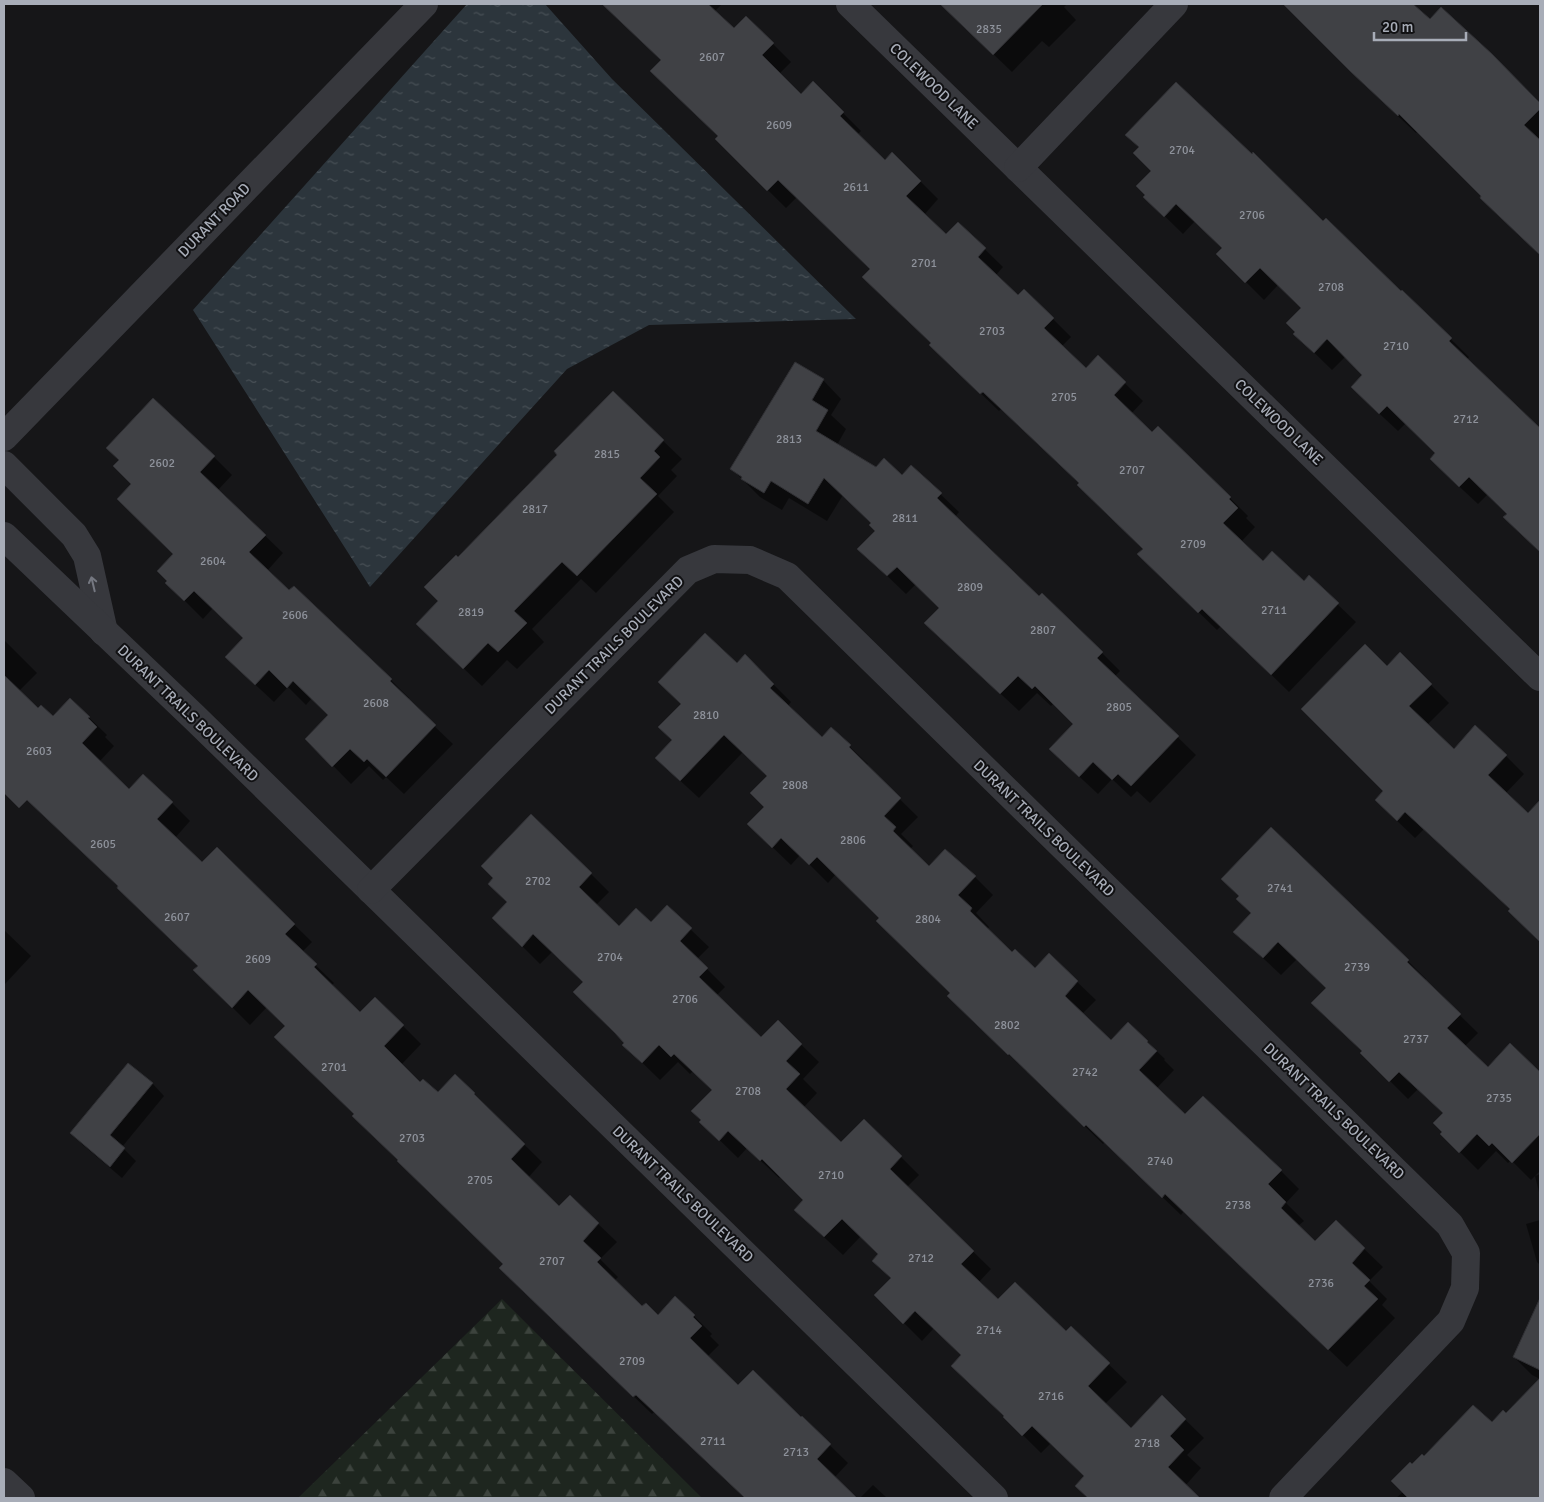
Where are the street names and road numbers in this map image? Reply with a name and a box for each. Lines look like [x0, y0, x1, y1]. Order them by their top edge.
street label: COLEWOOD LANE [886, 39, 982, 133]
street label: DURANT ROAD [174, 179, 254, 261]
street label: COLEWOOD LANE [1231, 375, 1327, 469]
street label: DURANT TRAILS BOULEVARD [541, 572, 687, 718]
street label: DURANT TRAILS BOULEVARD [114, 641, 262, 785]
street label: DURANT TRAILS BOULEVARD [970, 756, 1118, 900]
street label: DURANT TRAILS BOULEVARD [1260, 1039, 1408, 1183]
street label: DURANT TRAILS BOULEVARD [609, 1122, 757, 1266]

